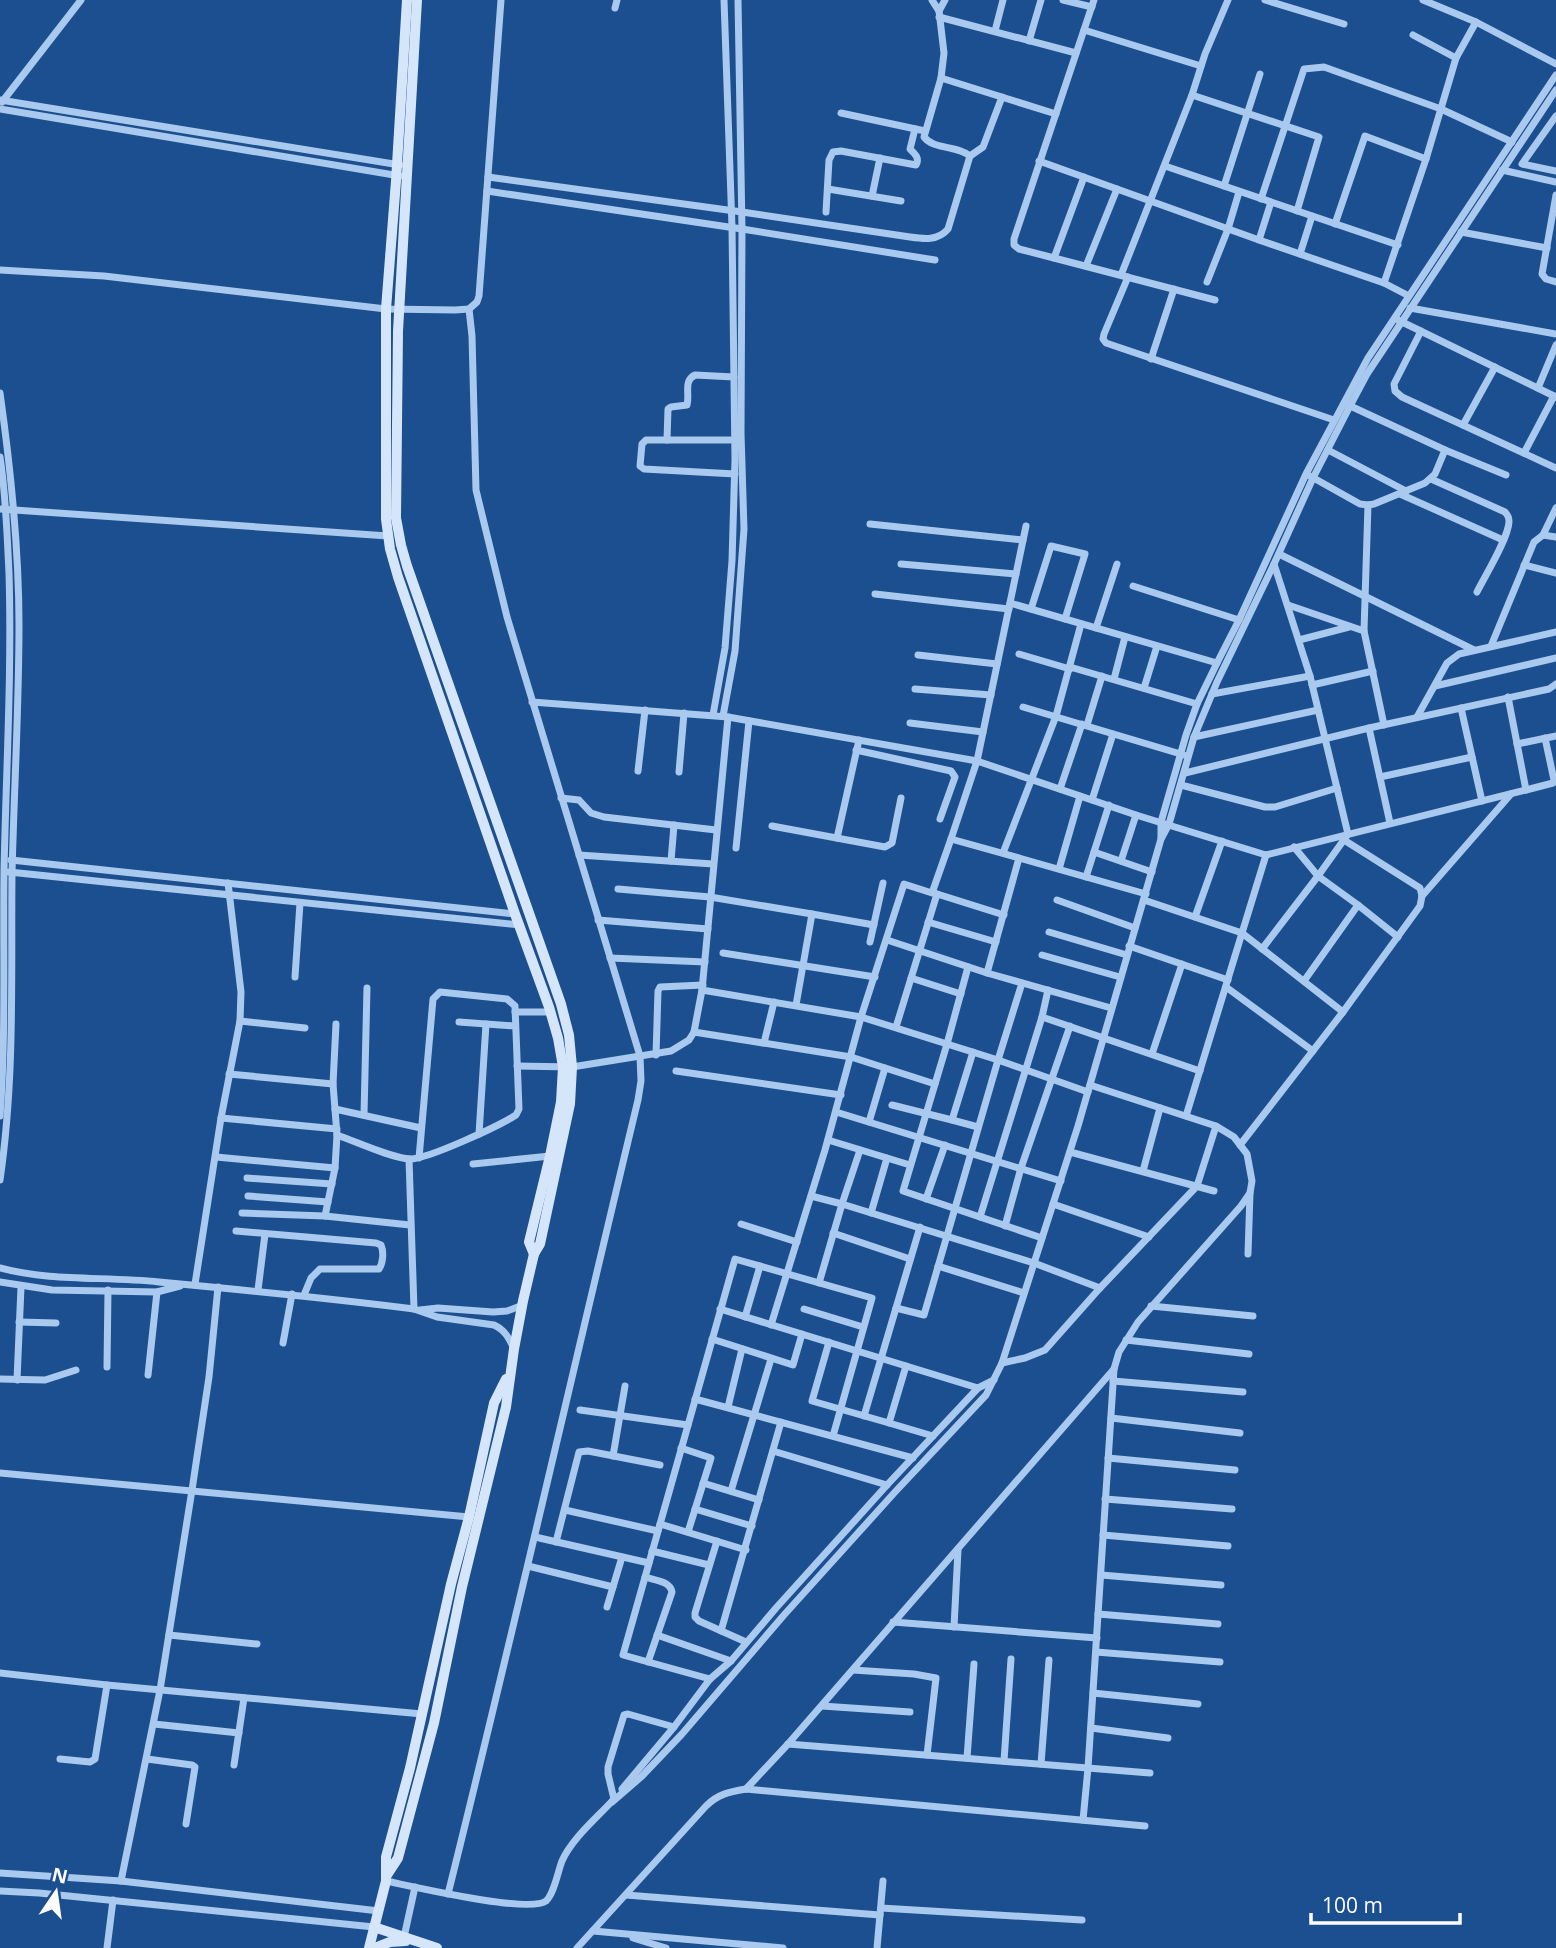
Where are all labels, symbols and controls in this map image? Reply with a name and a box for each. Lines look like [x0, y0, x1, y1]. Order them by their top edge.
north arrow [21, 1857, 91, 1927]
text: N [49, 1861, 70, 1890]
scale bar [1311, 1882, 1460, 1926]
text: 100 m [1322, 1891, 1383, 1919]

